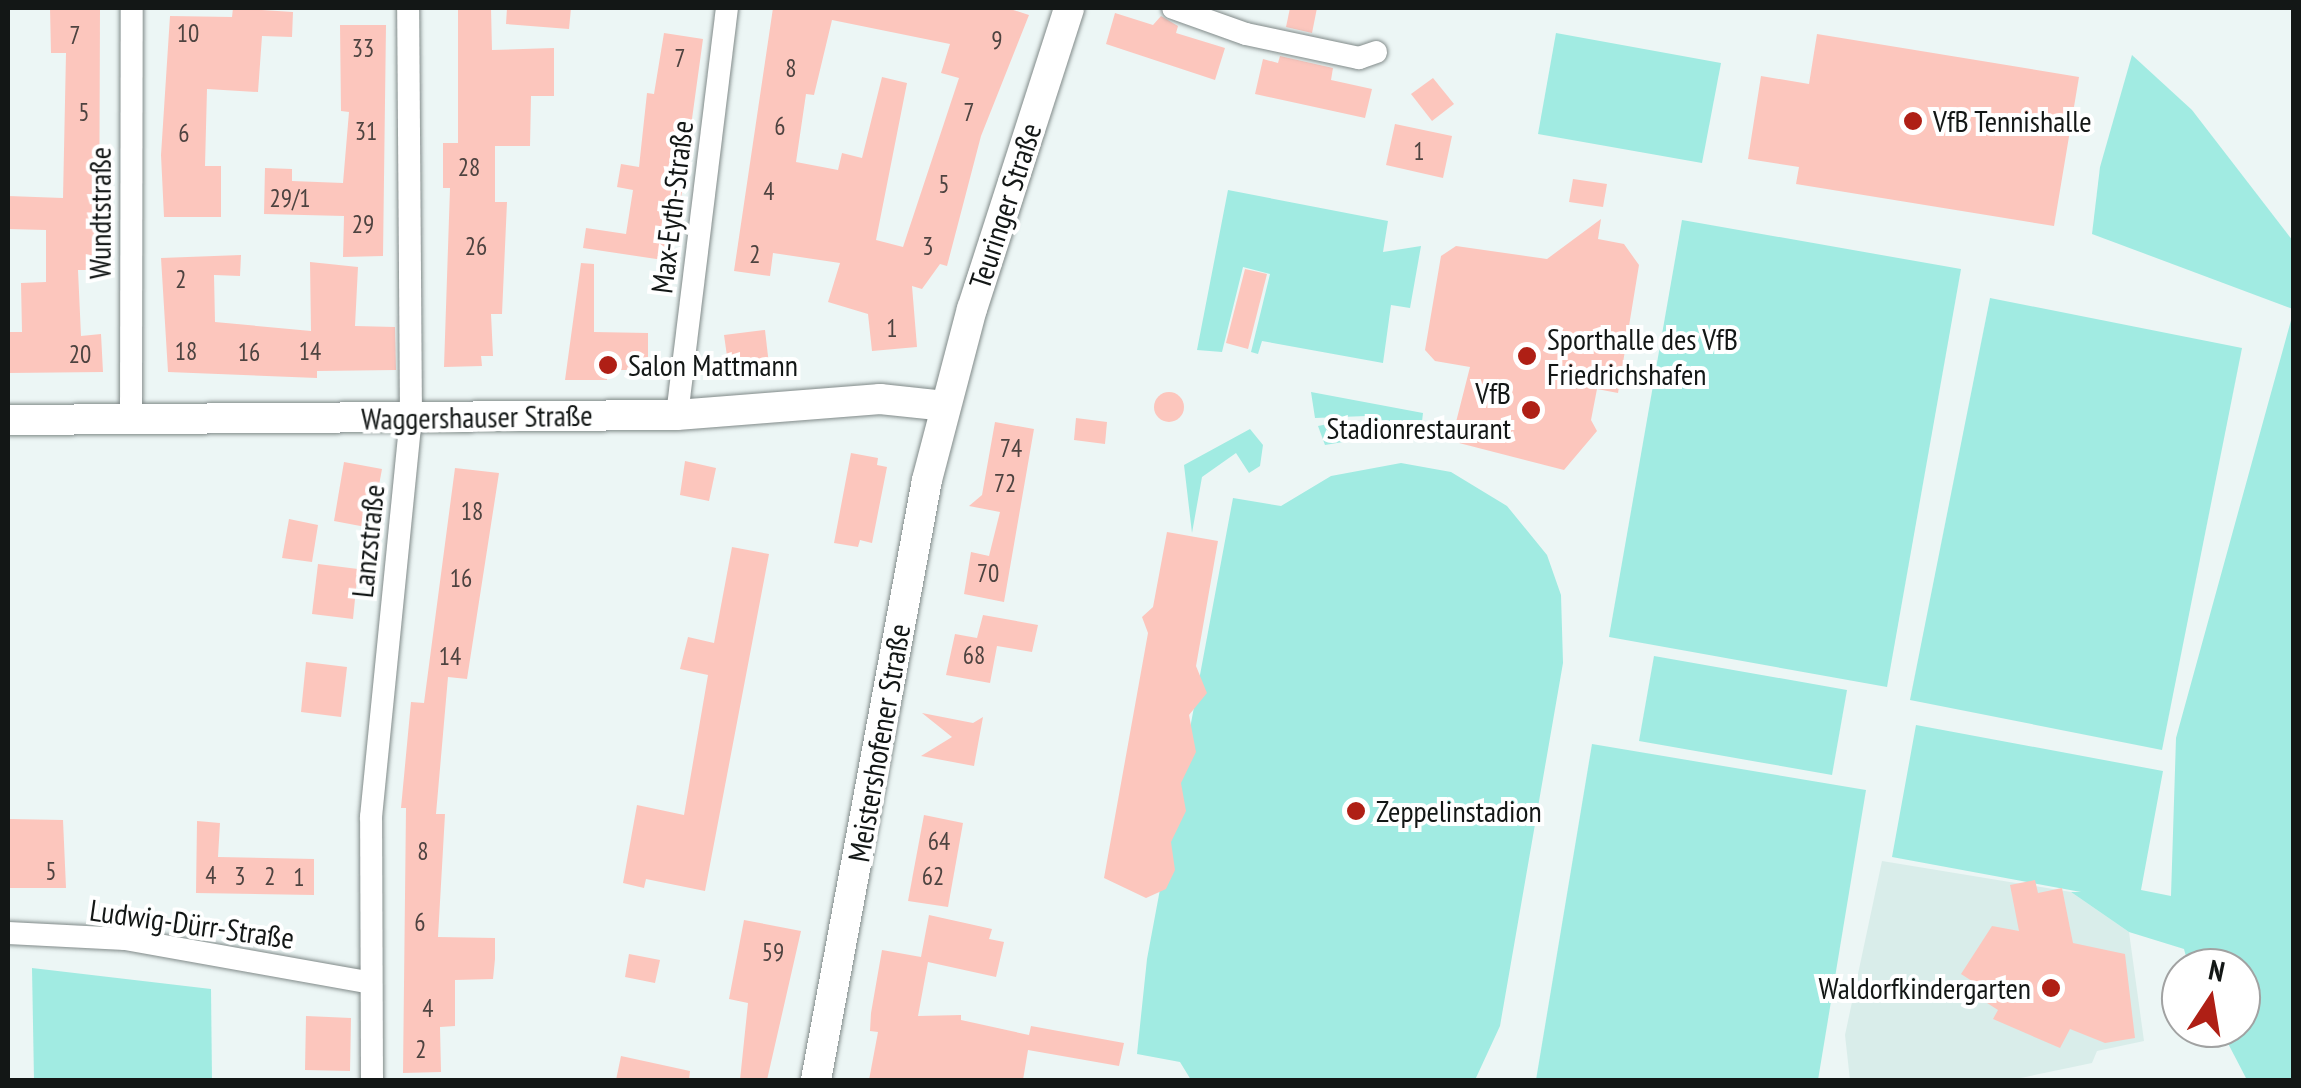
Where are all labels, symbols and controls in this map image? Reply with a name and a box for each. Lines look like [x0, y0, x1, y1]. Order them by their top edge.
house number: 10 [177, 18, 199, 48]
house number: 7 [69, 20, 81, 50]
house number: 9 [991, 25, 1003, 55]
house number: 33 [352, 33, 374, 63]
house number: 7 [674, 43, 686, 73]
house number: 8 [785, 53, 797, 83]
house number: 5 [78, 97, 90, 127]
house number: 7 [963, 97, 975, 127]
place label: VfB Tennishalle [1933, 103, 2092, 139]
marker: VfB Tennishalle [1902, 110, 1924, 132]
house number: 6 [774, 111, 786, 141]
house number: 31 [355, 116, 377, 146]
house number: 6 [178, 118, 190, 148]
street label: Max-Eyth-Straße [644, 119, 700, 295]
street label: Teuringer Straße [961, 119, 1049, 293]
house number: 1 [1413, 136, 1425, 166]
street label: Wundtstraße [82, 147, 118, 279]
house number: 28 [458, 152, 480, 182]
house number: 5 [938, 169, 950, 199]
house number: 4 [763, 176, 775, 206]
house number: 29/1 [269, 183, 311, 213]
house number: 29 [352, 209, 374, 239]
house number: 26 [465, 231, 487, 261]
house number: 3 [922, 231, 934, 261]
house number: 2 [749, 239, 761, 269]
house number: 2 [175, 264, 187, 294]
house number: 1 [886, 313, 898, 343]
place label: Sporthalle des VfB Friedrichshafen [1547, 321, 1739, 392]
house number: 18 [175, 336, 197, 366]
house number: 14 [299, 336, 321, 366]
house number: 16 [238, 337, 260, 367]
house number: 20 [69, 339, 91, 369]
marker: Sporthalle des VfB Friedrichshafen [1516, 345, 1538, 367]
place label: Salon Mattmann [628, 347, 798, 383]
marker: Salon Mattmann [597, 354, 619, 376]
place label: VfB Stadionrestaurant [1327, 375, 1511, 446]
street label: Waggershauser Straße [361, 397, 593, 437]
marker: VfB Stadionrestaurant [1520, 399, 1542, 421]
house number: 74 [1000, 433, 1022, 463]
house number: 72 [994, 468, 1016, 498]
street label: Lanzstraße [344, 483, 392, 599]
house number: 18 [461, 496, 483, 526]
house number: 70 [977, 558, 999, 588]
house number: 16 [450, 563, 472, 593]
street label: Meistershofener Straße [840, 621, 918, 865]
house number: 68 [963, 640, 985, 670]
house number: 14 [439, 641, 461, 671]
place label: Zeppelinstadion [1376, 793, 1542, 829]
marker: Zeppelinstadion [1345, 800, 1367, 822]
house number: 64 [928, 826, 950, 856]
house number: 8 [417, 836, 429, 866]
house number: 5 [45, 856, 57, 886]
house number: 4 [205, 860, 217, 890]
house number: 3 [234, 861, 246, 891]
house number: 2 [264, 861, 276, 891]
house number: 62 [922, 861, 944, 891]
house number: 1 [293, 862, 305, 892]
street label: Ludwig-Dürr-Straße [87, 892, 297, 956]
house number: 6 [414, 907, 426, 937]
house number: 59 [762, 937, 784, 967]
north arrow [2161, 948, 2261, 1048]
text: N [2206, 950, 2228, 990]
place label: Waldorfkindergarten [1819, 970, 2031, 1006]
marker: Waldorfkindergarten [2040, 977, 2062, 999]
house number: 4 [422, 993, 434, 1023]
house number: 2 [415, 1034, 427, 1064]

